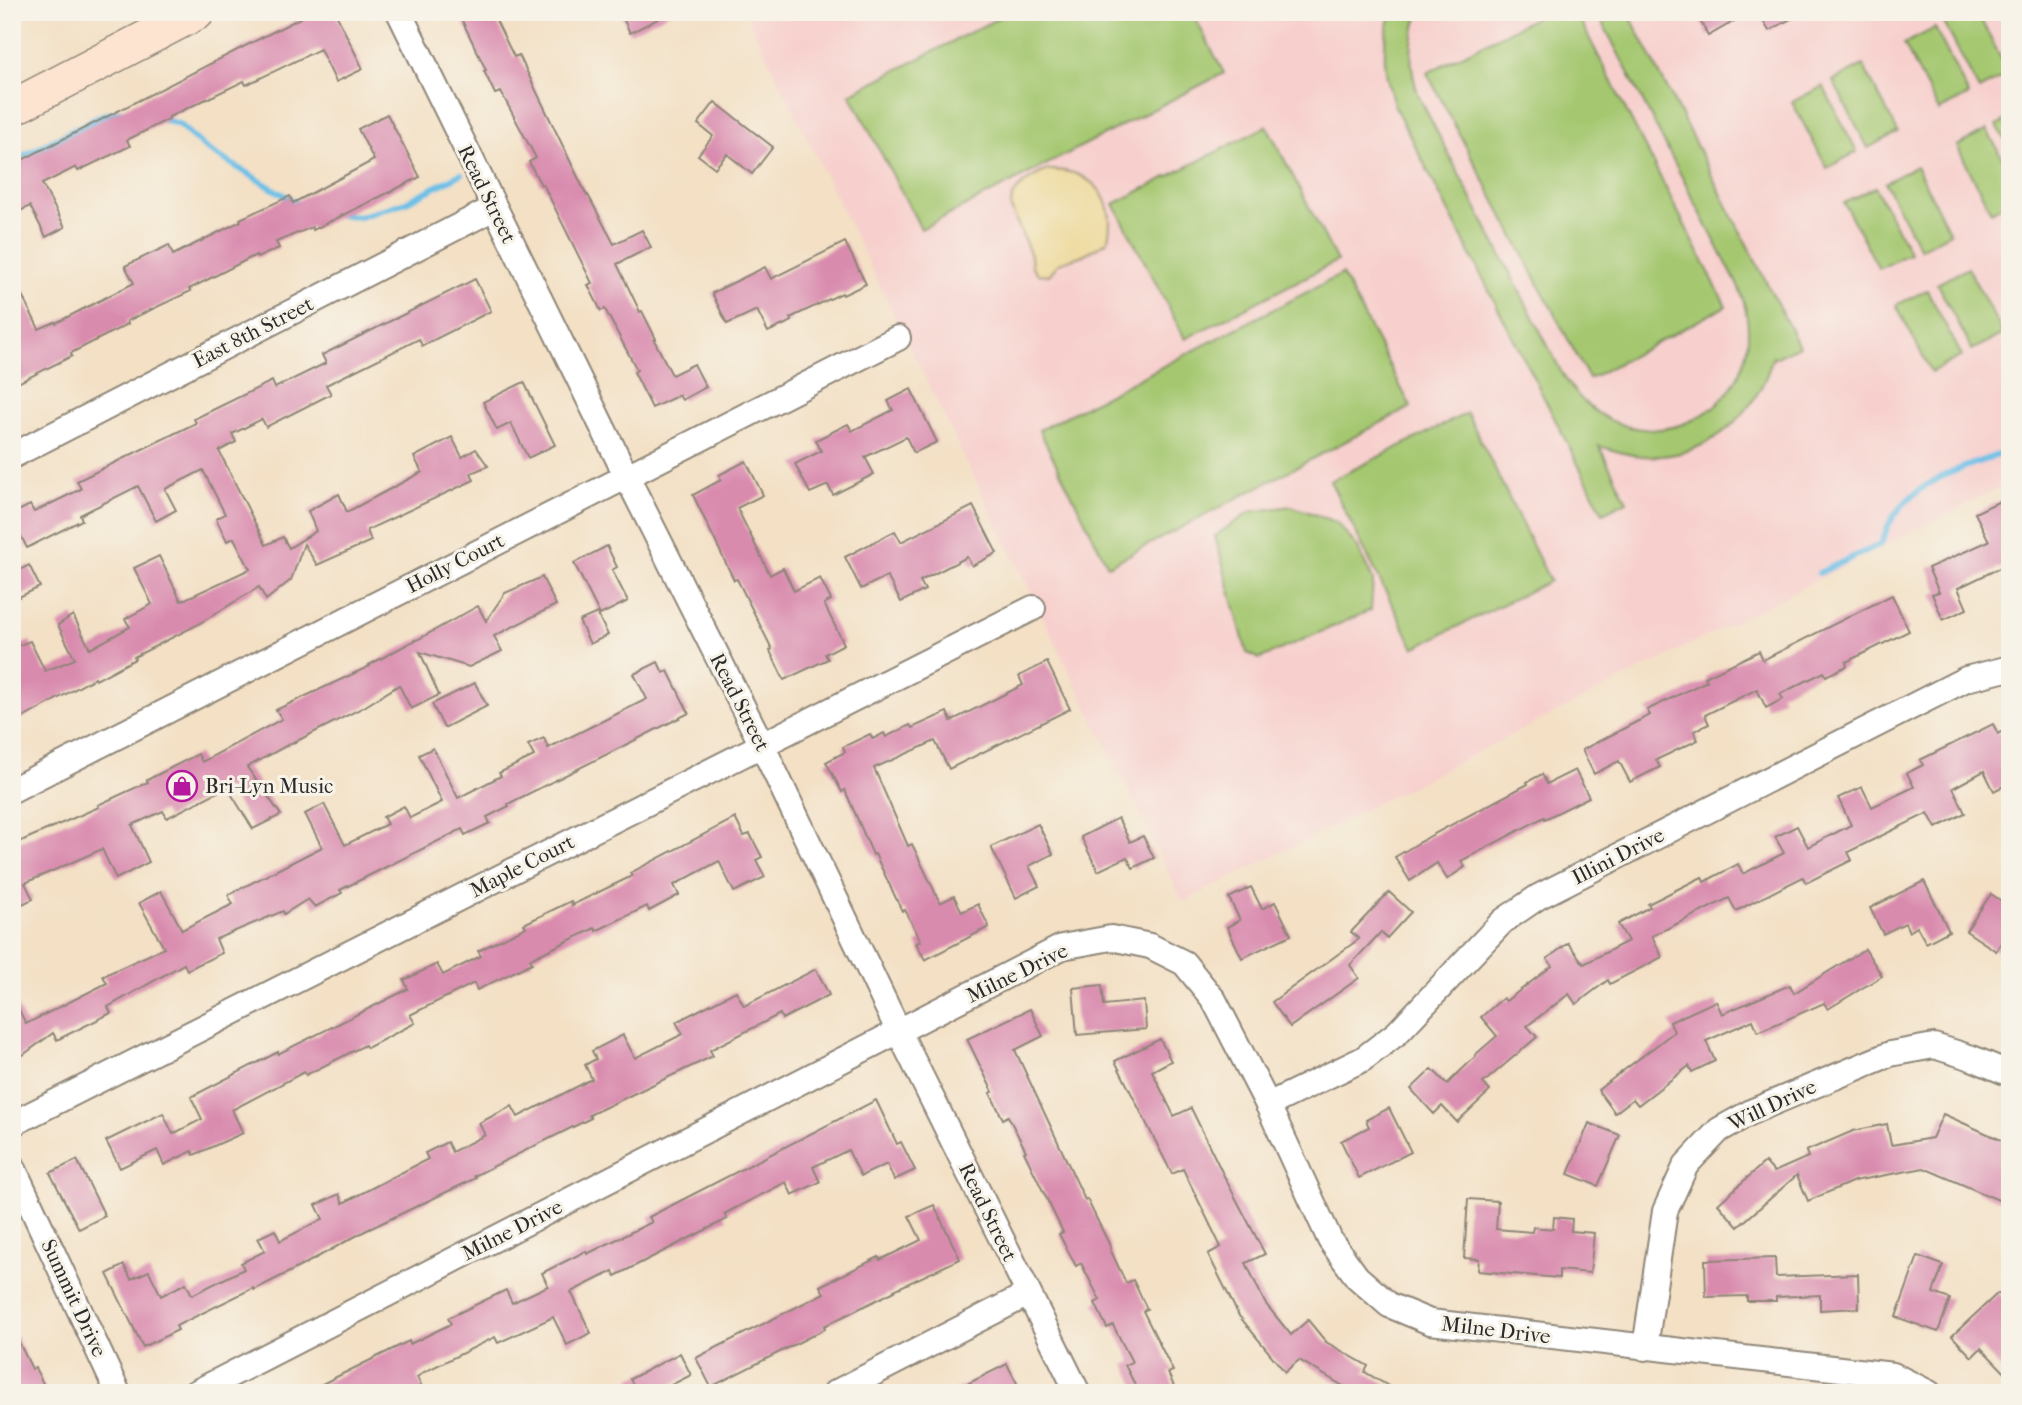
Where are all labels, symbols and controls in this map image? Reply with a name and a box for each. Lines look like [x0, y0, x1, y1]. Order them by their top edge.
street label: Read Street [453, 141, 521, 248]
street label: East 8th Street [189, 291, 318, 373]
street label: Holly Court [402, 528, 508, 598]
street label: Read Street [705, 649, 775, 755]
shop icon: Bri-Lyn Music [165, 769, 199, 803]
place label: Bri-Lyn Music [205, 774, 333, 798]
street label: Illini Drive [1568, 823, 1668, 889]
street label: Maple Court [466, 829, 579, 902]
street label: Milne Drive [963, 938, 1071, 1008]
street label: Will Drive [1723, 1074, 1820, 1136]
street label: Read Street [954, 1159, 1022, 1266]
street label: Milne Drive [458, 1194, 566, 1266]
street label: Summit Drive [36, 1235, 112, 1361]
street label: Milne Drive [1440, 1311, 1552, 1349]

